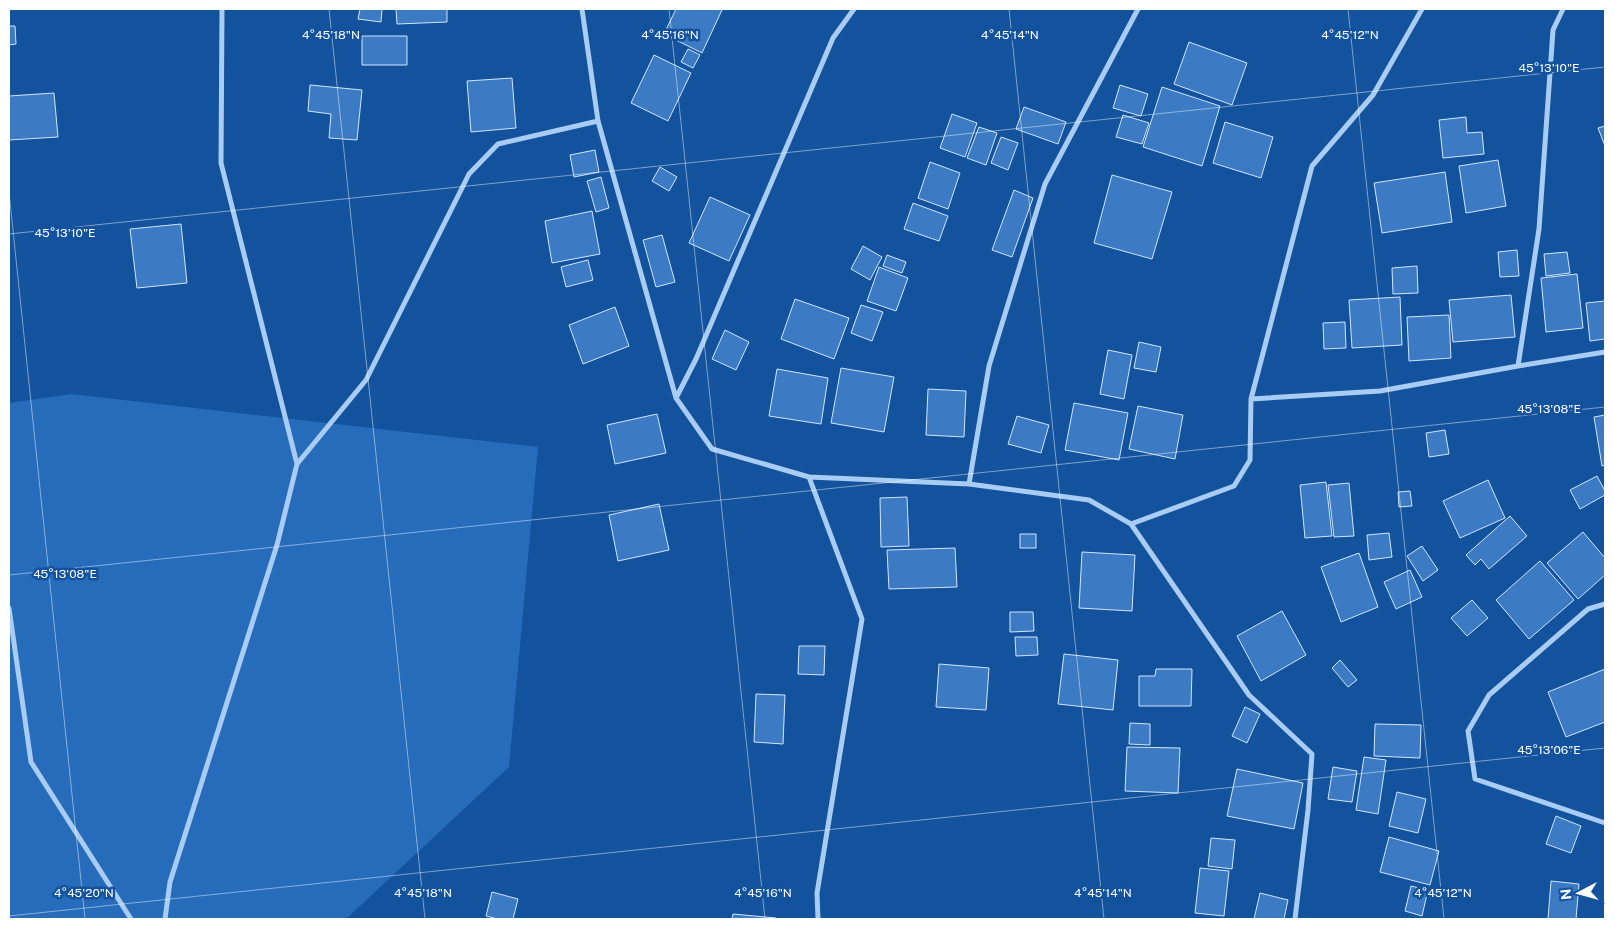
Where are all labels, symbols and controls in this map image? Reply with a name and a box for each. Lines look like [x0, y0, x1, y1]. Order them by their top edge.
text: 4°45'18"N [302, 28, 360, 42]
text: 4°45'16"N [641, 28, 699, 42]
text: 4°45'14"N [981, 28, 1039, 42]
text: 4°45'12"N [1321, 28, 1379, 42]
text: 45°13'10"E [1519, 61, 1579, 75]
text: 45°13'10"E [35, 226, 95, 240]
text: 45°13'08"E [1517, 402, 1581, 416]
text: 45°13'08"E [33, 567, 97, 581]
text: 45°13'06"E [1517, 743, 1581, 757]
north arrow [1554, 868, 1604, 918]
text: 4°45'20"N [54, 886, 114, 900]
text: 4°45'18"N [394, 886, 452, 900]
text: 4°45'16"N [734, 886, 792, 900]
text: 4°45'14"N [1074, 886, 1132, 900]
text: 4°45'12"N [1414, 886, 1472, 900]
text: N [1558, 888, 1575, 901]

